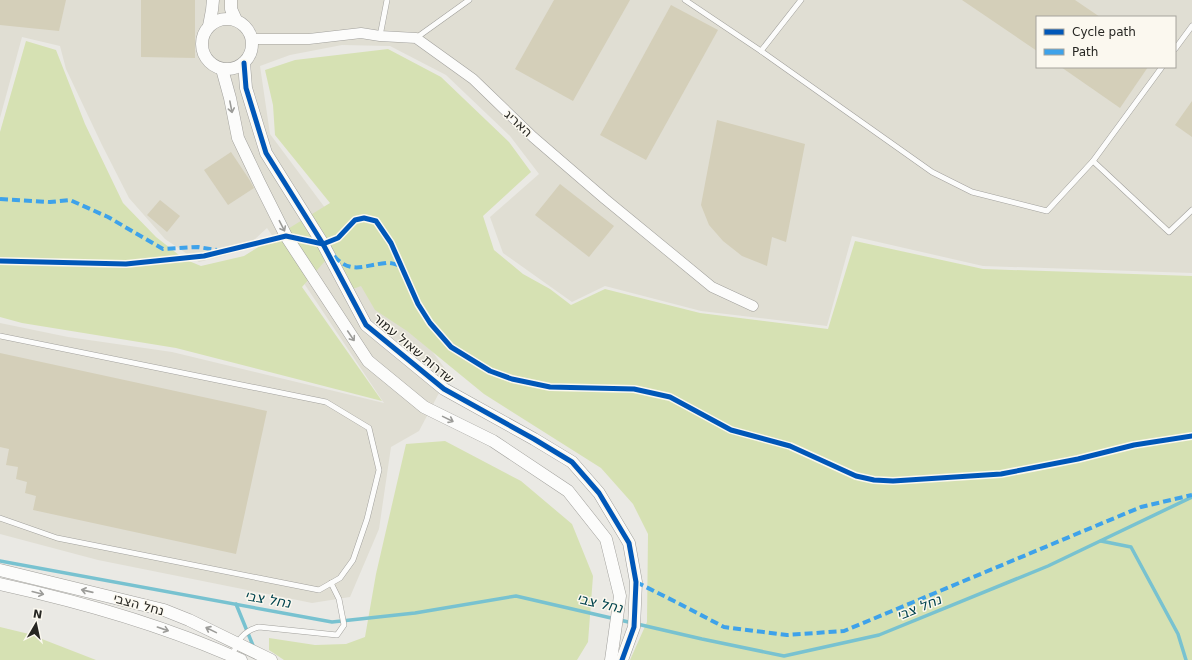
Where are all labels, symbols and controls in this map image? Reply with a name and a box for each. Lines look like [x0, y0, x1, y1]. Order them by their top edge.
legend [1036, 16, 1176, 68]
text: Cycle path [1072, 25, 1136, 39]
text: Path [1072, 45, 1098, 59]
one-way arrow [228, 100, 236, 113]
street label: האריג [502, 107, 536, 140]
one-way arrow [278, 220, 286, 232]
street label: שדרות שאול עמור [370, 310, 457, 386]
one-way arrow [347, 330, 355, 341]
one-way arrow [442, 416, 454, 423]
one-way arrow [81, 586, 94, 594]
water label: נחל צבי [244, 587, 293, 611]
one-way arrow [31, 590, 44, 597]
water label: נחל צבי [575, 590, 625, 616]
street label: נחל הצבי [112, 591, 166, 618]
water label: נחל צבי [894, 591, 944, 623]
north arrow [16, 604, 56, 644]
text: N [32, 607, 43, 622]
one-way arrow [156, 625, 168, 633]
one-way arrow [205, 626, 217, 633]

